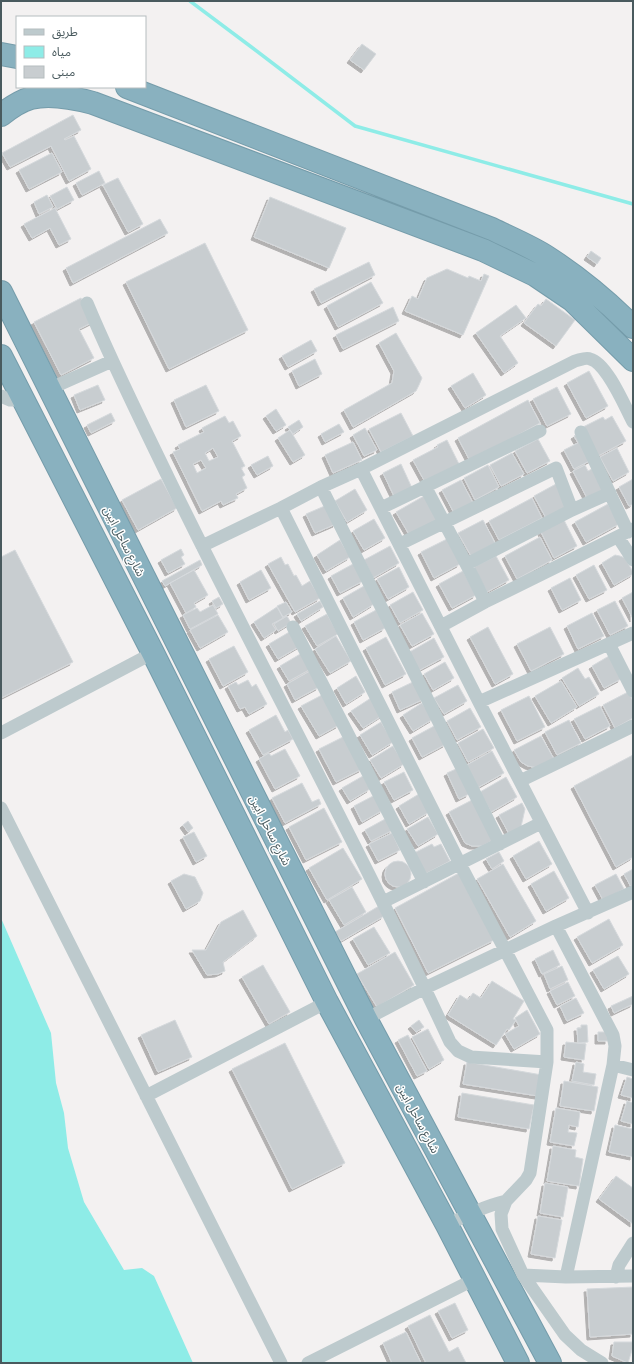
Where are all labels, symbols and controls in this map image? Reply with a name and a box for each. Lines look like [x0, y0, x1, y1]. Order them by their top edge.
legend [16, 16, 146, 88]
text: طريق [52, 24, 78, 40]
text: مياه [52, 44, 71, 59]
text: مبنى [52, 64, 75, 79]
street label: شارع ساحل ابين [99, 504, 149, 580]
street label: شارع ساحل ابين [245, 793, 295, 869]
street label: شارع ساحل ابين [392, 1081, 443, 1157]

